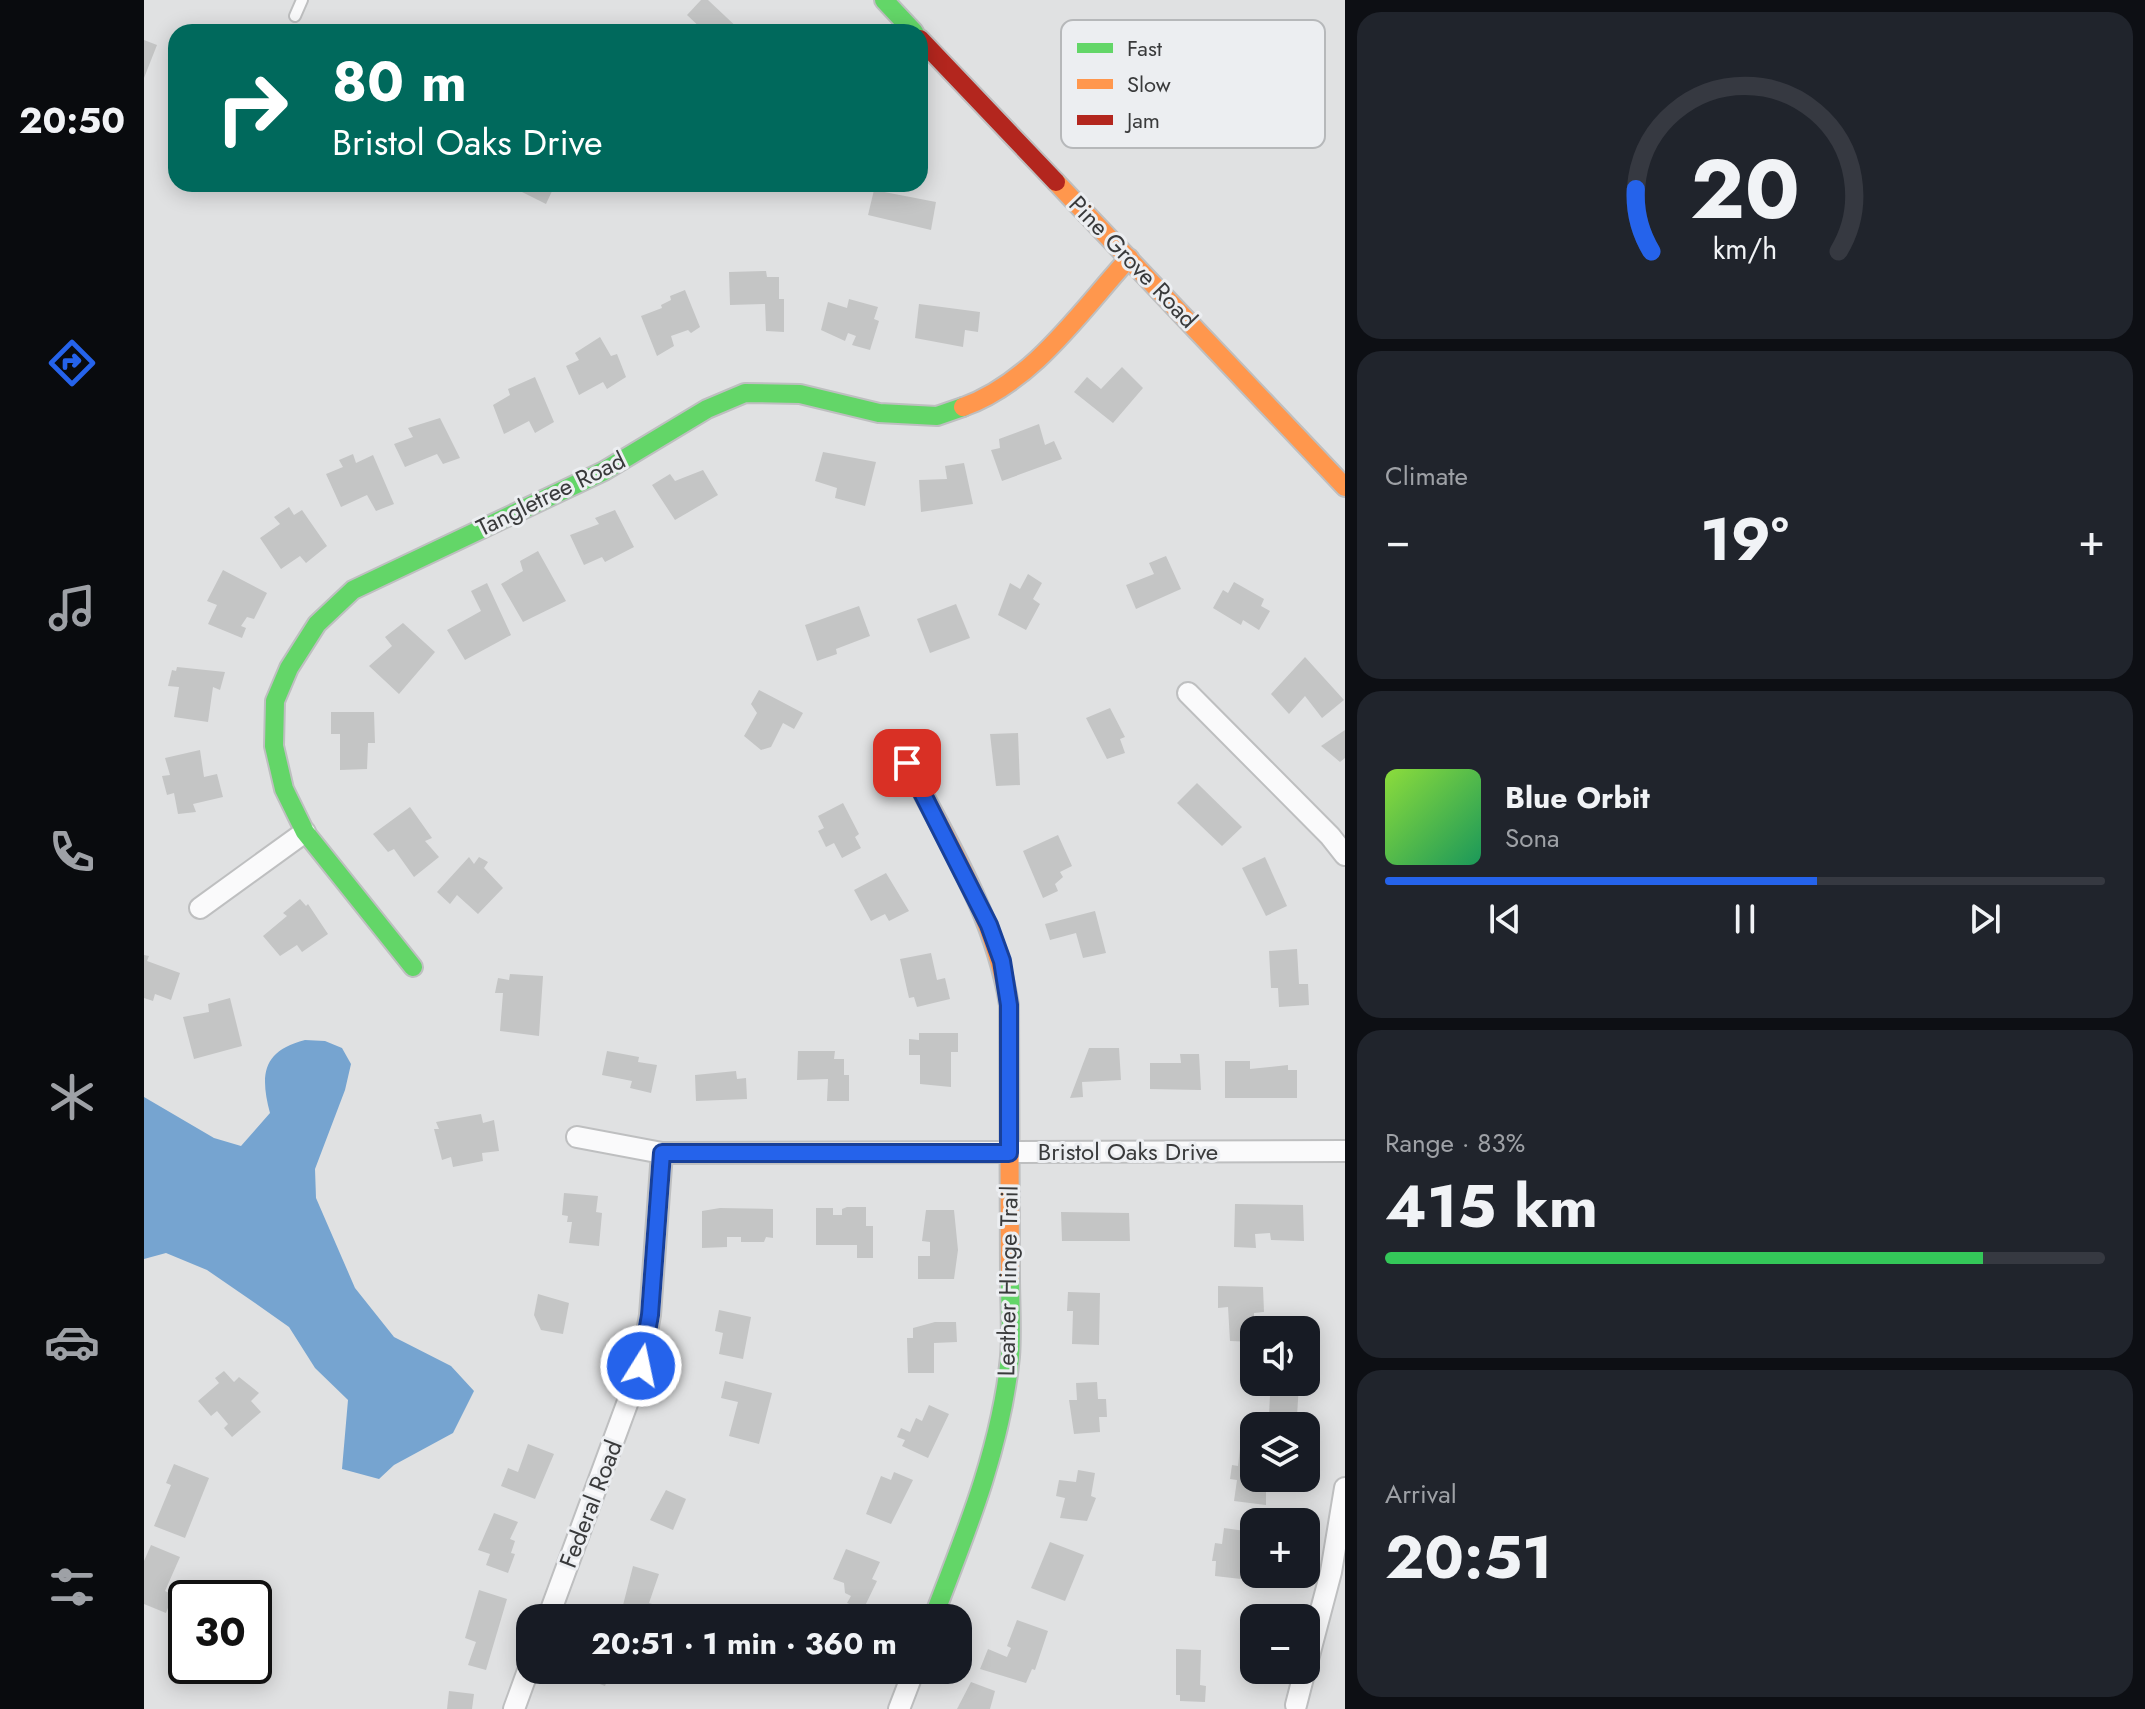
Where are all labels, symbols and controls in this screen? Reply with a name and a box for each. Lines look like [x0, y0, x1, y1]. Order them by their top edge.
legend [1061, 20, 1325, 148]
text: Fast [1127, 32, 1163, 64]
text: 80 m [332, 41, 467, 122]
icon: right [200, 56, 304, 160]
text: Slow [1127, 68, 1171, 100]
text: 20:50 [19, 94, 125, 146]
text: Jam [1124, 104, 1160, 136]
text: Bristol Oaks Drive [332, 116, 603, 168]
text: 20 [1690, 128, 1800, 248]
street label: Pine Grove Road [1061, 188, 1206, 336]
text: km/h [1713, 228, 1777, 270]
icon: directions [44, 335, 100, 391]
street label: Tangletree Road [470, 442, 631, 545]
text: Climate [1385, 457, 1468, 495]
text: 19° [1700, 496, 1789, 583]
text: − [1385, 508, 1411, 572]
text: + [2078, 508, 2105, 572]
icon: music [44, 580, 100, 636]
pin [873, 729, 941, 797]
icon: arrive [885, 741, 929, 785]
text: Blue Orbit [1505, 776, 1650, 819]
text: Sona [1505, 819, 1560, 857]
icon: phone [44, 824, 100, 880]
icon: previous [1483, 897, 1527, 941]
icon: pause [1723, 897, 1767, 941]
icon: next [1963, 897, 2007, 941]
icon: climate [44, 1069, 100, 1125]
text: Range · 83% [1385, 1124, 1525, 1162]
street label: Bristol Oaks Drive [1038, 1134, 1218, 1169]
text: 415 km [1385, 1163, 1598, 1250]
street label: Leather Hinge Trail [988, 1185, 1027, 1377]
icon: car [44, 1314, 100, 1370]
map controls [1240, 1316, 1320, 1684]
button: sound [1240, 1316, 1320, 1396]
position arrow [599, 1324, 683, 1408]
button: layers [1240, 1412, 1320, 1492]
street label: Federal Road [550, 1435, 631, 1573]
text: Arrival [1385, 1475, 1457, 1513]
button: + [1240, 1508, 1320, 1588]
text: 20:51 [1385, 1514, 1553, 1601]
icon: filters [44, 1559, 100, 1615]
speed limit sign: 30 [168, 1580, 272, 1684]
button: − [1240, 1604, 1320, 1684]
text: 20:51 · 1 min · 360 m [591, 1622, 897, 1665]

